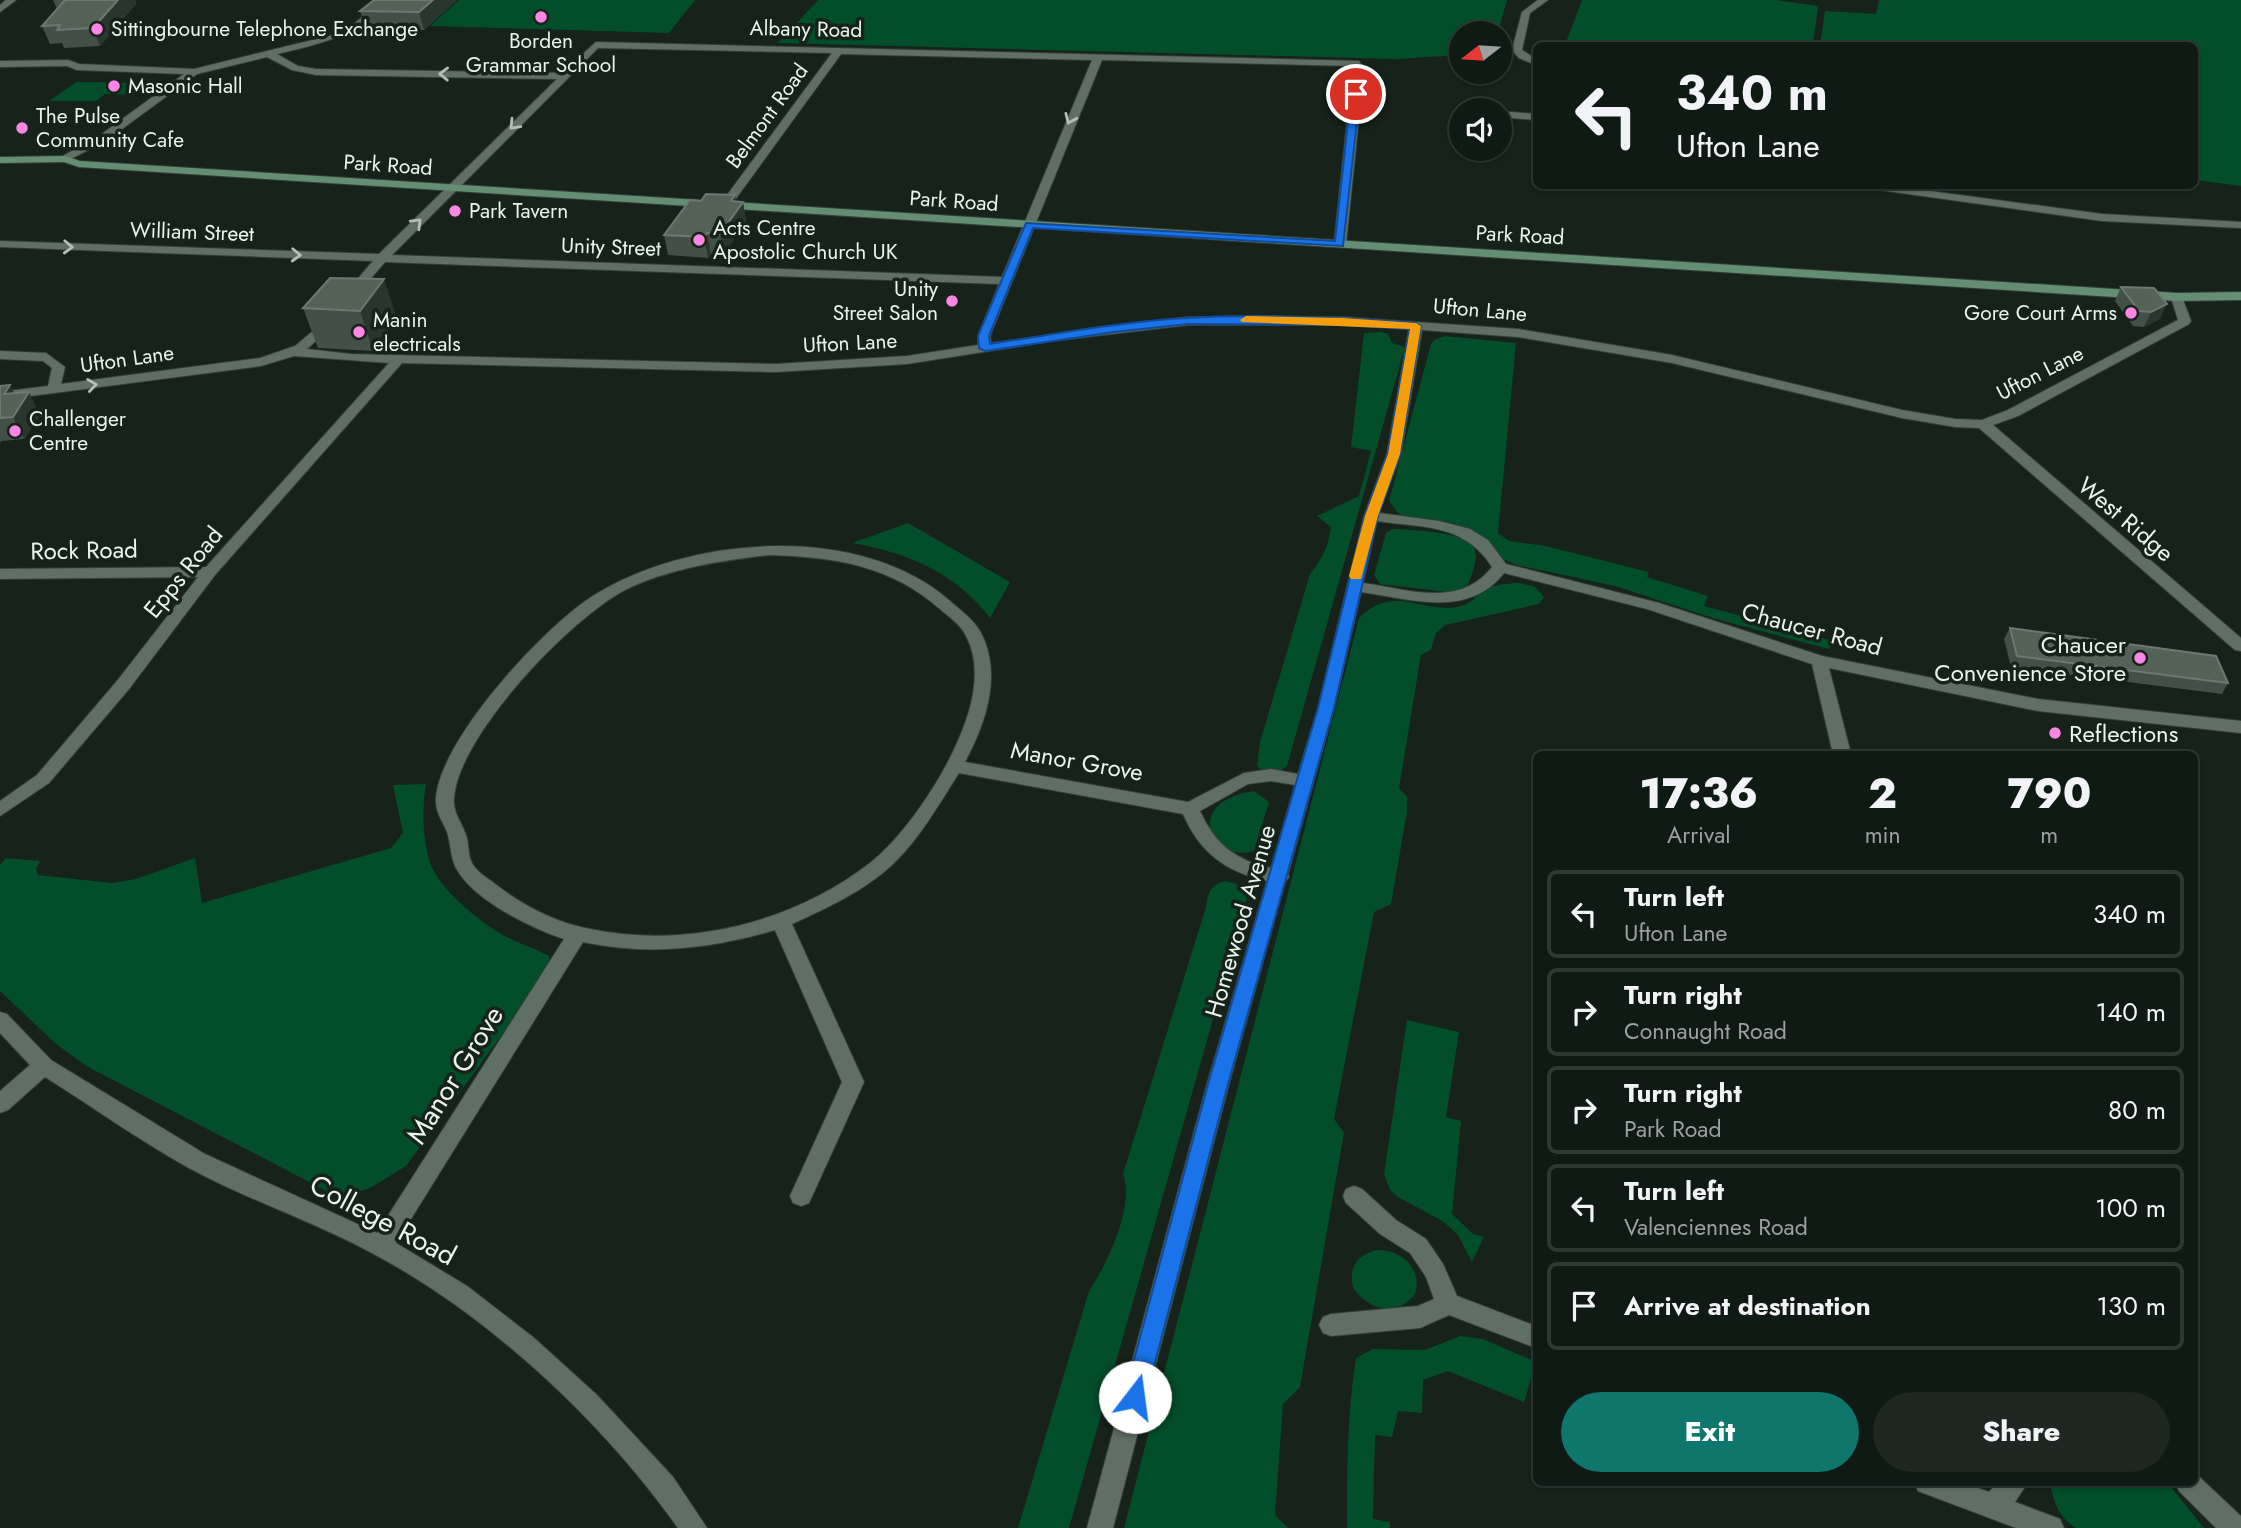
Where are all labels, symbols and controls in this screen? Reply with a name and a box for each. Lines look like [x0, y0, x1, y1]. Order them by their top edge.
marker: Borden Grammar School [533, 9, 549, 25]
street label: Albany Road [749, 13, 863, 45]
place label: Sittingbourne Telephone Exchange [111, 14, 418, 44]
marker: Sittingbourne Telephone Exchange [89, 21, 105, 37]
north arrow [1449, 21, 1512, 84]
map controls [1449, 21, 1512, 161]
place label: Borden Grammar School [466, 26, 616, 80]
street label: Belmont Road [719, 57, 815, 175]
text: 340 m [1676, 58, 1828, 128]
pin [1326, 64, 1386, 124]
one-way arrow [439, 66, 449, 82]
icon: left [1561, 70, 1652, 161]
place label: Masonic Hall [128, 71, 243, 101]
icon: arrive [1337, 75, 1375, 113]
marker: Masonic Hall [106, 78, 122, 94]
button: sound [1449, 98, 1512, 161]
place label: The Pulse Community Cafe [36, 101, 184, 155]
one-way arrow [1064, 112, 1078, 125]
one-way arrow [509, 116, 522, 129]
marker: The Pulse Community Cafe [14, 120, 30, 136]
text: Ufton Lane [1676, 123, 1820, 169]
street label: Park Road [343, 147, 433, 183]
street label: Park Road [909, 183, 999, 219]
place label: Park Tavern [469, 196, 568, 226]
marker: Park Tavern [447, 203, 463, 219]
place label: Acts Centre Apostolic Church UK [713, 213, 898, 267]
street label: William Street [129, 215, 255, 249]
one-way arrow [409, 218, 422, 231]
street label: Park Road [1475, 218, 1565, 252]
street label: Unity Street [560, 230, 662, 264]
marker: Acts Centre Apostolic Church UK [691, 232, 707, 248]
one-way arrow [63, 239, 74, 254]
one-way arrow [290, 247, 301, 262]
place label: Unity Street Salon [833, 274, 939, 328]
street label: Ufton Lane [1432, 291, 1528, 329]
marker: Unity Street Salon [944, 293, 960, 309]
place label: Gore Court Arms [1964, 298, 2117, 328]
place label: Manin electricals [373, 305, 461, 359]
marker: Gore Court Arms [2123, 305, 2139, 321]
marker: Manin electricals [351, 324, 367, 340]
street label: Ufton Lane [802, 326, 898, 360]
street label: Ufton Lane [78, 338, 176, 380]
street label: Ufton Lane [1991, 338, 2089, 408]
one-way arrow [86, 378, 98, 393]
place label: Challenger Centre [29, 404, 127, 458]
marker: Challenger Centre [7, 423, 23, 439]
street label: West Ridge [2070, 468, 2182, 570]
street label: Epps Road [135, 519, 231, 625]
street label: Rock Road [30, 532, 138, 568]
street label: Chaucer Road [1738, 593, 1886, 665]
place label: Chaucer Convenience Store [1934, 627, 2127, 690]
marker: Chaucer Convenience Store [2132, 650, 2148, 666]
place label: Reflections [2069, 716, 2178, 751]
marker: Reflections [2047, 725, 2063, 741]
street label: Manor Grove [1008, 732, 1146, 790]
text: 17:36 [1640, 763, 1758, 824]
text: 2 [1868, 763, 1897, 824]
text: 790 [2007, 763, 2091, 824]
text: Arrival [1667, 818, 1731, 852]
text: min [1865, 818, 1901, 852]
text: m [2040, 818, 2058, 852]
street label: Homewood Avenue [1196, 821, 1284, 1021]
text: Turn left [1624, 878, 1724, 916]
icon: left [1565, 895, 1603, 933]
text: 340 m [2093, 895, 2166, 933]
text: Ufton Lane [1624, 916, 1727, 950]
text: Turn right [1624, 976, 1742, 1014]
icon: right [1565, 993, 1603, 1031]
text: 140 m [2095, 993, 2166, 1031]
street label: Manor Grove [396, 998, 514, 1152]
text: Connaught Road [1624, 1014, 1787, 1048]
text: Turn right [1624, 1074, 1742, 1112]
icon: right [1565, 1091, 1603, 1129]
text: 80 m [2108, 1091, 2166, 1129]
text: Park Road [1624, 1112, 1722, 1146]
street label: College Road [302, 1164, 464, 1276]
text: Turn left [1624, 1172, 1724, 1210]
icon: left [1565, 1189, 1603, 1227]
text: 100 m [2095, 1189, 2166, 1227]
text: Valenciennes Road [1624, 1210, 1808, 1244]
icon: arrive [1565, 1287, 1603, 1325]
text: Arrive at destination [1624, 1287, 1871, 1325]
text: 130 m [2096, 1287, 2166, 1325]
position arrow [1098, 1360, 1172, 1434]
button: Exit [1561, 1392, 1859, 1472]
button: Share [1873, 1392, 2170, 1472]

